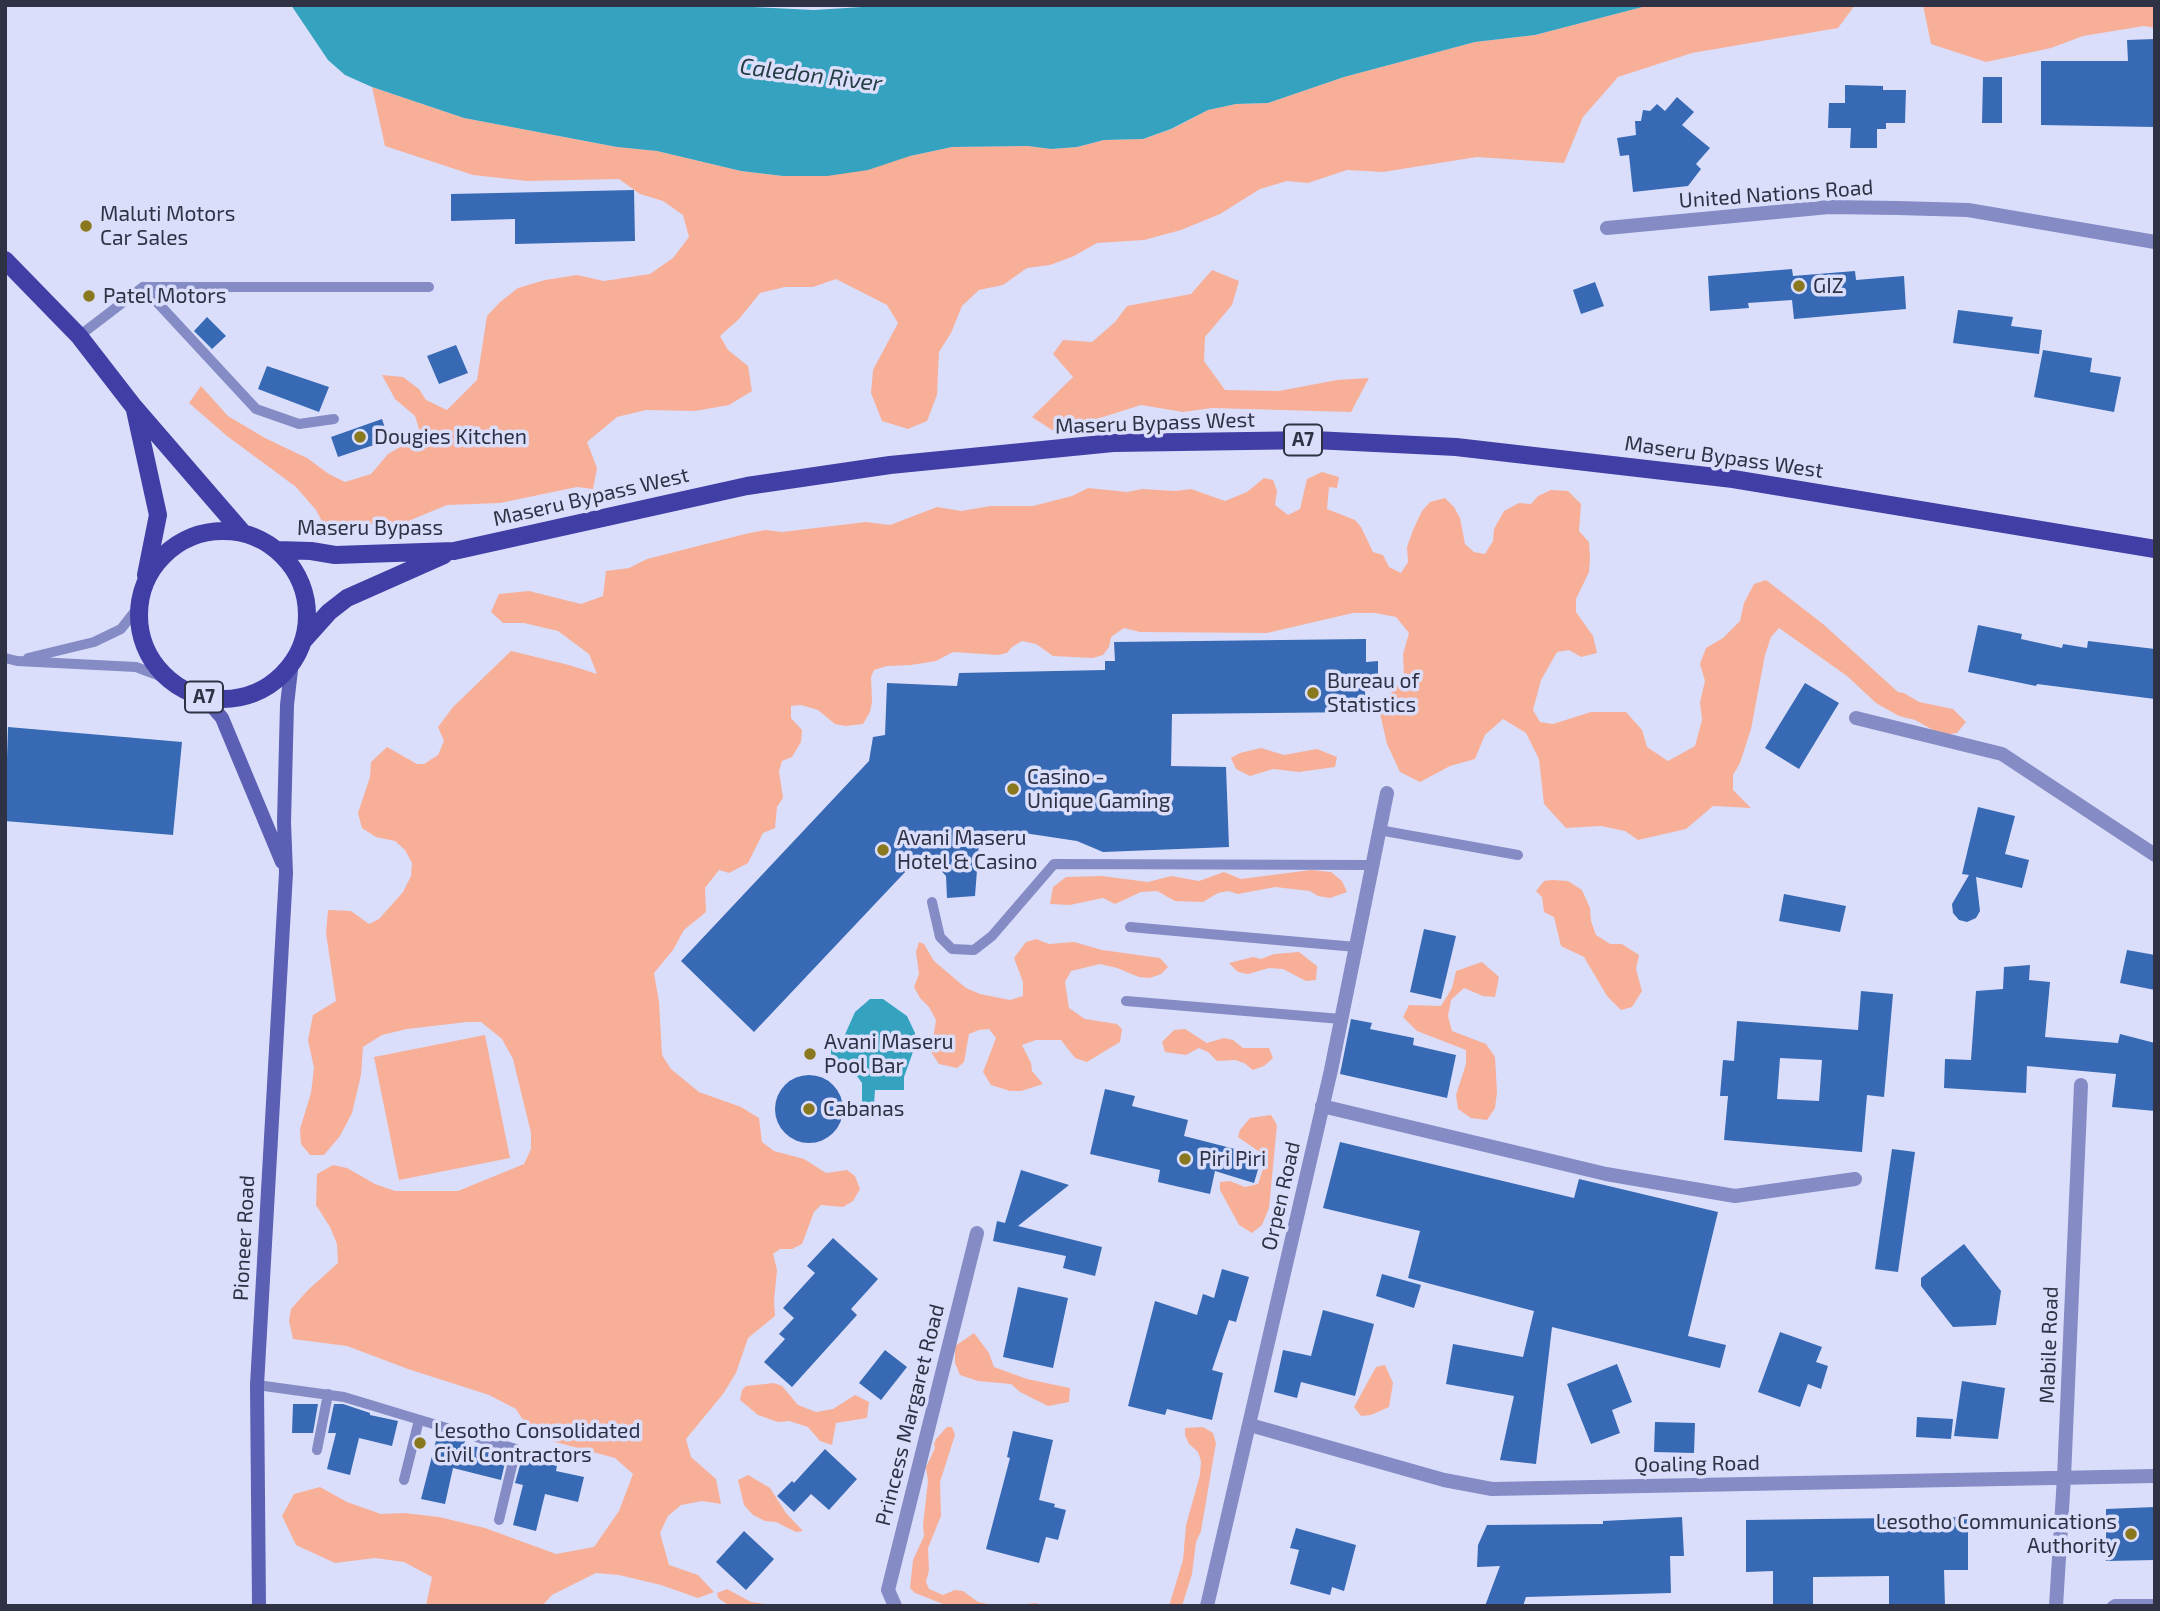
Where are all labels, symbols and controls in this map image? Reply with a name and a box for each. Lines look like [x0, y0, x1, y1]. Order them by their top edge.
water label: Caledon River [738, 53, 884, 97]
street label: United Nations Road [1678, 175, 1874, 213]
place label: Maluti Motors Car Sales [100, 201, 235, 251]
marker: Maluti Motors Car Sales [78, 218, 94, 234]
place label: GIZ [1813, 273, 1844, 299]
marker: GIZ [1791, 278, 1807, 294]
place label: Patel Motors [103, 283, 226, 309]
marker: Patel Motors [81, 288, 97, 304]
street label: Maseru Bypass West [1054, 407, 1256, 439]
place label: Dougies Kitchen [374, 424, 527, 450]
road number: A7 [1284, 424, 1322, 456]
marker: Dougies Kitchen [352, 429, 368, 445]
street label: Maseru Bypass West [1623, 431, 1825, 483]
street label: Maseru Bypass West [491, 462, 691, 532]
street label: Maseru Bypass [297, 515, 443, 541]
place label: Bureau of Statistics [1327, 668, 1419, 718]
road number: A7 [185, 682, 223, 712]
marker: Bureau of Statistics [1305, 685, 1321, 701]
place label: Casino - Unique Gaming [1027, 764, 1171, 814]
marker: Casino - Unique Gaming [1005, 781, 1021, 797]
place label: Avani Maseru Hotel & Casino [897, 825, 1038, 875]
marker: Avani Maseru Hotel & Casino [875, 842, 891, 858]
place label: Avani Maseru Pool Bar [824, 1029, 954, 1079]
marker: Avani Maseru Pool Bar [802, 1046, 818, 1062]
place label: Cabanas [823, 1096, 904, 1122]
marker: Cabanas [801, 1101, 817, 1117]
street label: Orpen Road [1256, 1139, 1306, 1253]
place label: Piri Piri [1199, 1146, 1266, 1172]
marker: Piri Piri [1177, 1151, 1193, 1167]
street label: Pioneer Road [228, 1175, 260, 1301]
street label: Mabile Road [2034, 1286, 2064, 1404]
street label: Princess Margaret Road [870, 1302, 950, 1528]
place label: Lesotho Consolidated Civil Contractors [434, 1418, 640, 1468]
marker: Lesotho Consolidated Civil Contractors [412, 1435, 428, 1451]
street label: Qoaling Road [1634, 1450, 1760, 1478]
place label: Lesotho Communications Authority [1876, 1509, 2117, 1559]
marker: Lesotho Communications Authority [2123, 1526, 2139, 1542]

